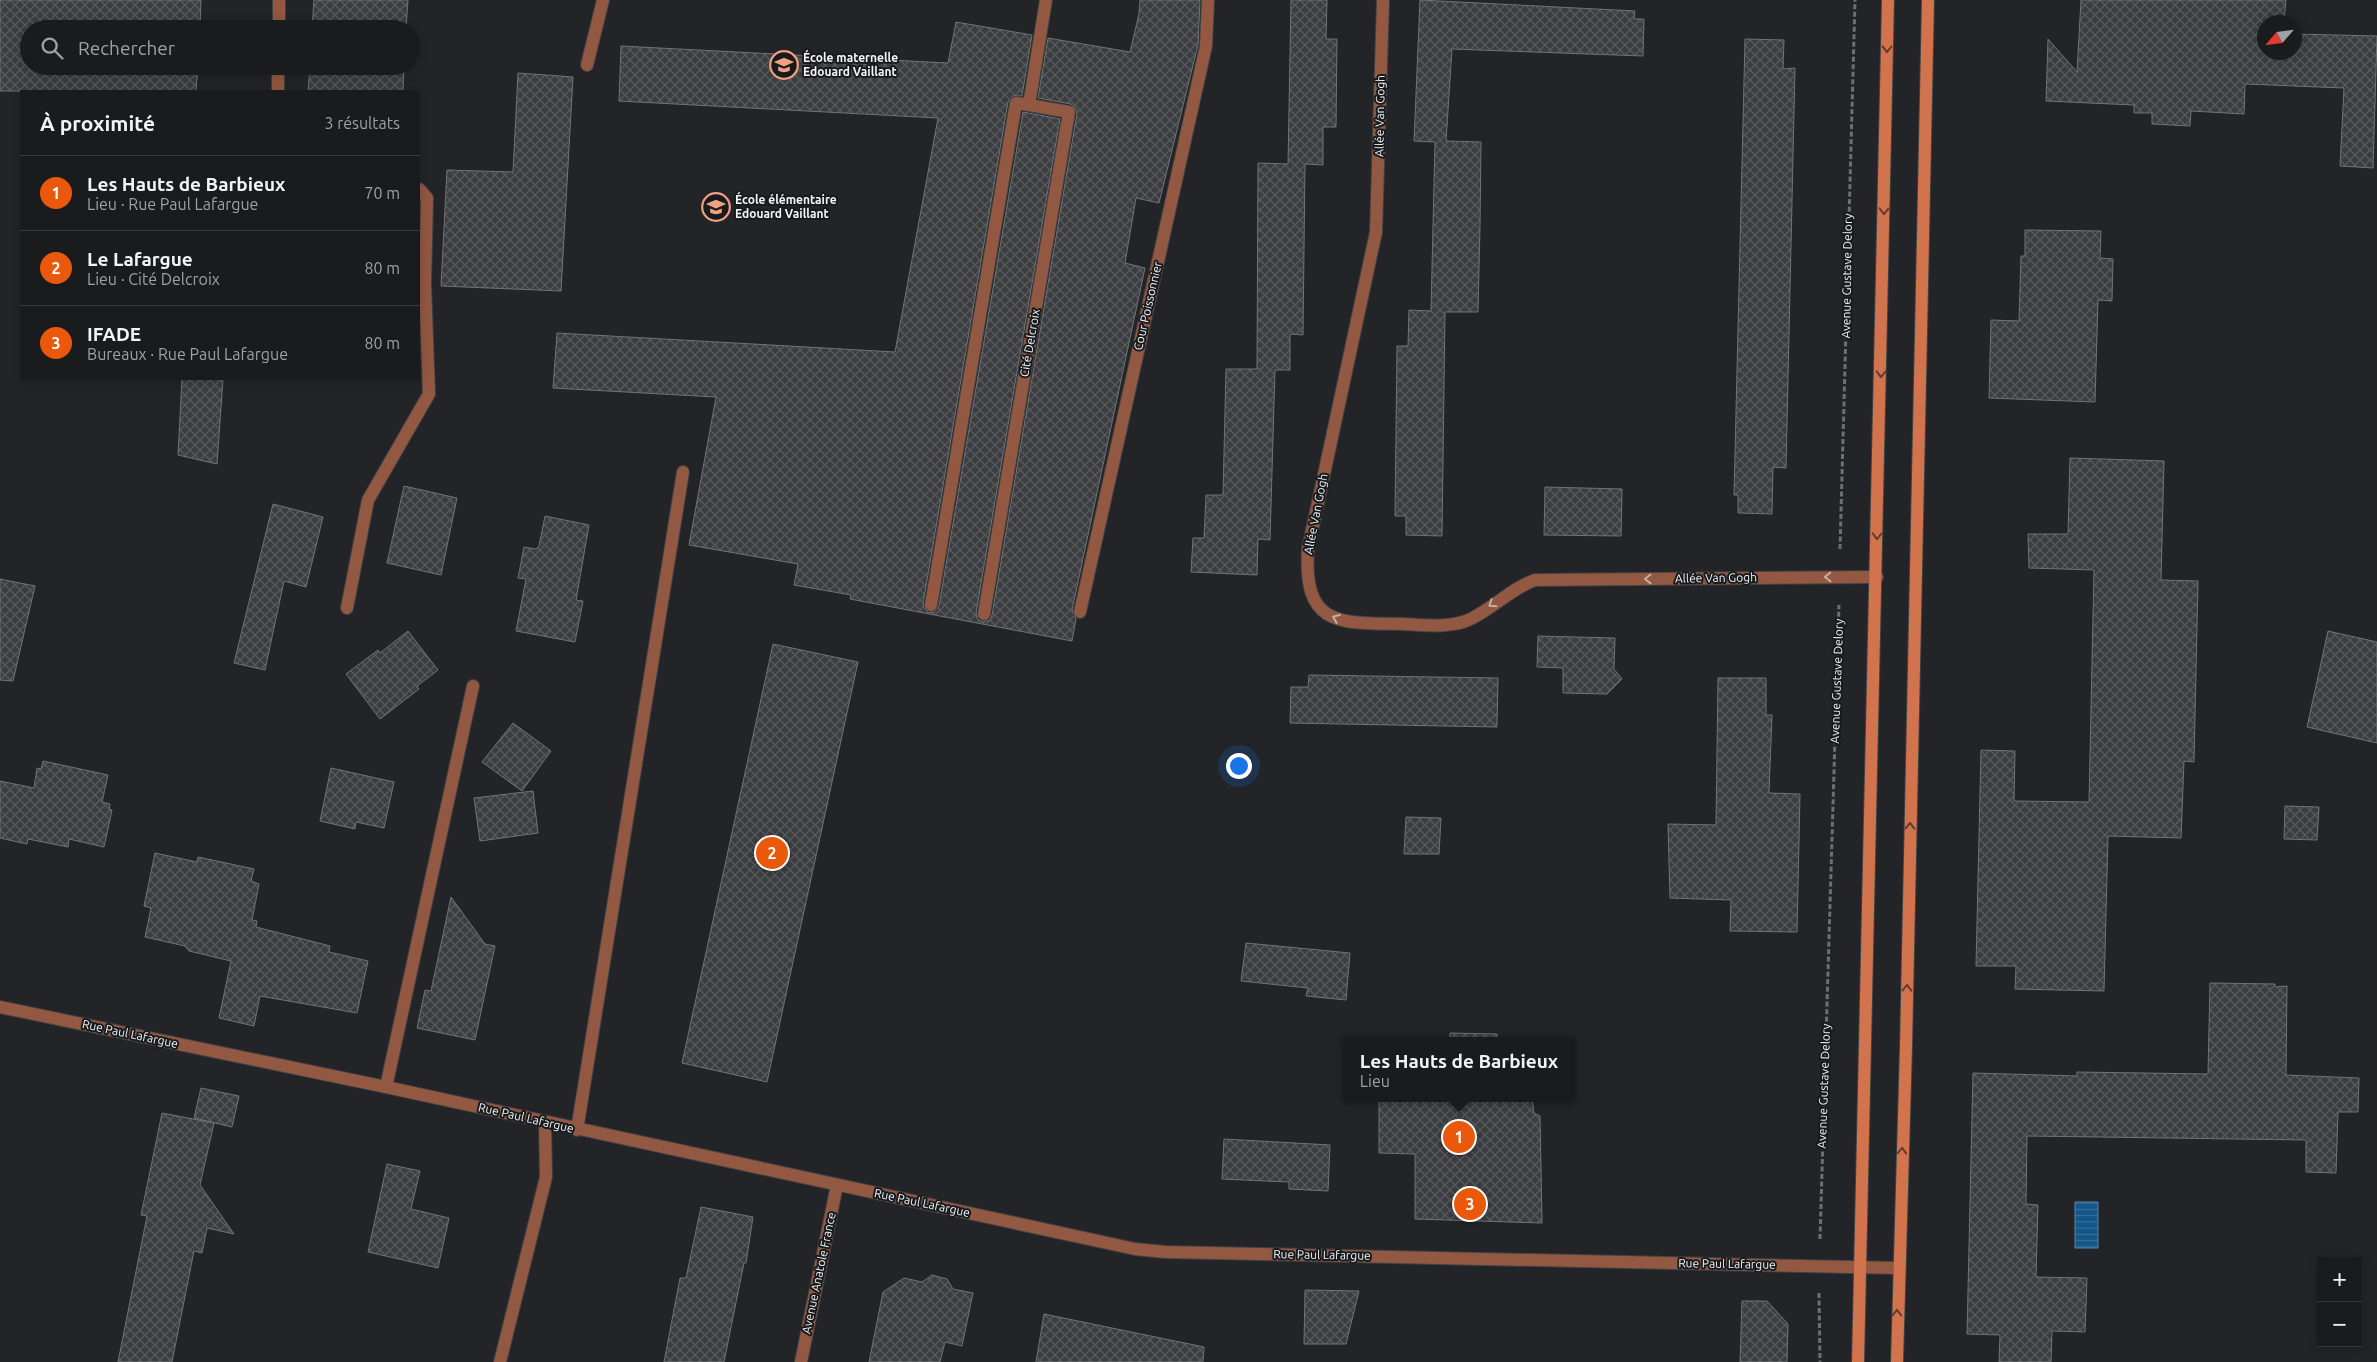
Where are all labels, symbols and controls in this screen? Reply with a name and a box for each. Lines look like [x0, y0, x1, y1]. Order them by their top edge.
north arrow [2257, 15, 2302, 60]
search box [20, 20, 420, 75]
icon: search [38, 34, 66, 62]
text: Rechercher [78, 37, 175, 59]
one-way arrow [1882, 45, 1893, 53]
place label: École maternelle Edouard Vaillant [803, 49, 898, 78]
school or university icon: École maternelle Edouard Vaillant [769, 50, 799, 80]
street label: Allée Van Gogh [1372, 75, 1387, 157]
text: À proximité [40, 111, 155, 135]
text: 3 résultats [324, 114, 400, 132]
text: Les Hauts de Barbieux [87, 173, 285, 195]
text: 1 [51, 184, 61, 202]
text: 70 m [364, 184, 400, 202]
place label: École élémentaire Edouard Vaillant [735, 191, 837, 220]
school or university icon: École élémentaire Edouard Vaillant [701, 192, 731, 222]
text: Lieu · Rue Paul Lafargue [87, 195, 258, 213]
one-way arrow [1879, 208, 1889, 215]
street label: Avenue Gustave Delory [1839, 213, 1854, 339]
text: Le Lafargue [87, 248, 193, 270]
text: 2 [51, 259, 61, 277]
text: 80 m [364, 259, 400, 277]
street label: Cour Poissonnier [1131, 260, 1164, 352]
text: Lieu · Cité Delcroix [87, 270, 220, 288]
street label: Cité Delcroix [1017, 308, 1042, 378]
text: IFADE [87, 323, 141, 345]
text: 3 [51, 334, 61, 352]
text: 80 m [364, 334, 400, 352]
text: Bureaux · Rue Paul Lafargue [87, 345, 288, 363]
one-way arrow [1876, 370, 1886, 378]
street label: Allée Van Gogh [1301, 472, 1330, 555]
one-way arrow [1872, 532, 1883, 540]
street label: Allée Van Gogh [1675, 570, 1757, 585]
one-way arrow [1824, 572, 1832, 582]
one-way arrow [1644, 574, 1652, 584]
one-way arrow [1488, 598, 1498, 607]
one-way arrow [1332, 614, 1341, 624]
street label: Avenue Gustave Delory [1828, 618, 1845, 744]
your location [1226, 753, 1252, 779]
one-way arrow [1905, 822, 1915, 830]
pin: 2 [756, 834, 788, 872]
one-way arrow [1902, 984, 1912, 992]
street label: Rue Paul Lafargue [81, 1017, 179, 1050]
street label: Avenue Gustave Delory [1815, 1023, 1832, 1149]
popup [1343, 1037, 1575, 1102]
text: Les Hauts de Barbieux [1360, 1050, 1558, 1072]
text: Lieu [1360, 1072, 1390, 1090]
street label: Rue Paul Lafargue [477, 1100, 575, 1135]
pin: 1 [1443, 1118, 1475, 1156]
one-way arrow [1897, 1147, 1908, 1155]
pin: 3 [1454, 1185, 1486, 1223]
street label: Rue Paul Lafargue [873, 1186, 971, 1219]
street label: Avenue Anatole France [799, 1211, 838, 1335]
street label: Rue Paul Lafargue [1273, 1247, 1371, 1262]
street label: Rue Paul Lafargue [1678, 1256, 1776, 1271]
map controls [2317, 1257, 2362, 1347]
button: + [2317, 1257, 2362, 1302]
button: − [2317, 1302, 2362, 1347]
one-way arrow [1892, 1309, 1902, 1317]

